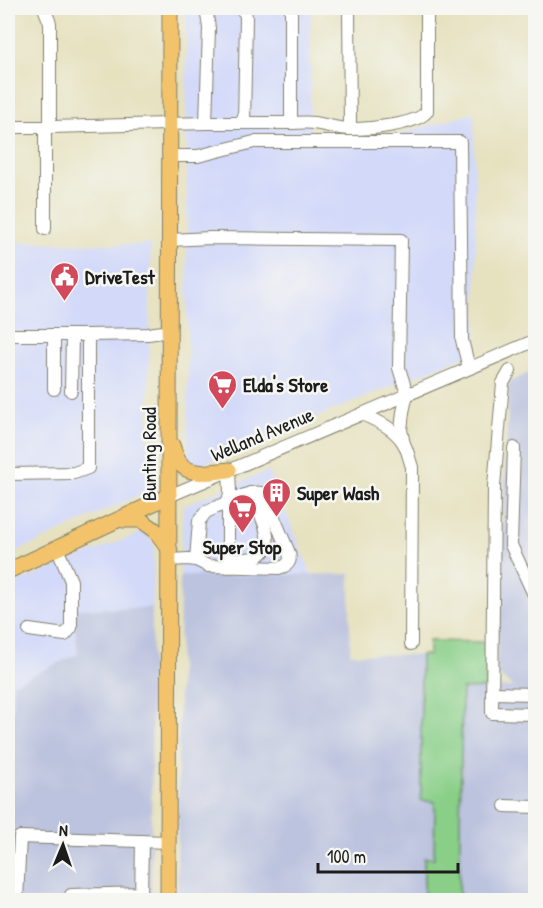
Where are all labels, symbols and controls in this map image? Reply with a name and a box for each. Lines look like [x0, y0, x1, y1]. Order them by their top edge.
public building icon: DriveTest [48, 260, 80, 302]
place label: DriveTest [85, 263, 156, 290]
supermarket icon: Elda's Store [206, 368, 238, 410]
place label: Elda's Store [243, 371, 328, 398]
street label: Welland Avenue [207, 400, 317, 468]
street label: Bunting Road [135, 407, 162, 501]
building icon: Super Wash [260, 476, 292, 518]
place label: Super Wash [297, 479, 380, 507]
supermarket icon: Super Stop [226, 492, 258, 534]
place label: Super Stop [203, 533, 282, 561]
north arrow [33, 815, 93, 875]
text: N [59, 819, 69, 841]
scale bar [318, 836, 458, 874]
text: 100 m [327, 844, 366, 869]

